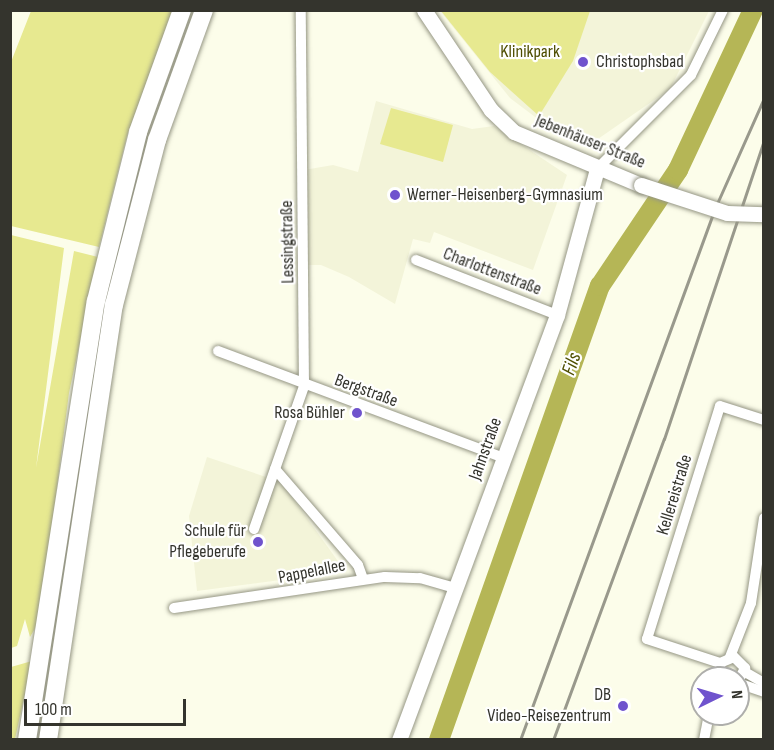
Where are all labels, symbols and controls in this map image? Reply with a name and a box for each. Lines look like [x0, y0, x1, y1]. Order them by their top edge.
park label: Klinikpark [500, 41, 560, 63]
place label: Christophsbad [596, 51, 684, 73]
marker: Christophsbad [574, 53, 592, 71]
street label: Jebenhäuser Straße [532, 110, 648, 174]
place label: Werner-Heisenberg-Gymnasium [407, 184, 603, 206]
marker: Werner-Heisenberg-Gymnasium [388, 188, 402, 202]
street label: Lessingstraße [276, 200, 300, 284]
street label: Charlottenstraße [440, 243, 544, 301]
water label: Fils [557, 350, 587, 378]
street label: Bergstraße [331, 370, 401, 412]
place label: Rosa Bühler [274, 402, 345, 424]
marker: Rosa Bühler [350, 406, 364, 420]
street label: Jahnstraße [465, 415, 507, 483]
street label: Kellereistraße [653, 452, 697, 538]
place label: Schule für Pflegeberufe [169, 521, 246, 564]
marker: Schule für Pflegeberufe [251, 535, 265, 549]
street label: Pappelallee [277, 555, 347, 589]
north arrow [690, 666, 750, 726]
place label: DB Video-Reisezentrum [487, 685, 611, 728]
scale bar [27, 687, 189, 725]
text: N [727, 689, 746, 700]
text: 100 m [35, 699, 72, 720]
marker: DB Video-Reisezentrum [616, 699, 630, 713]

